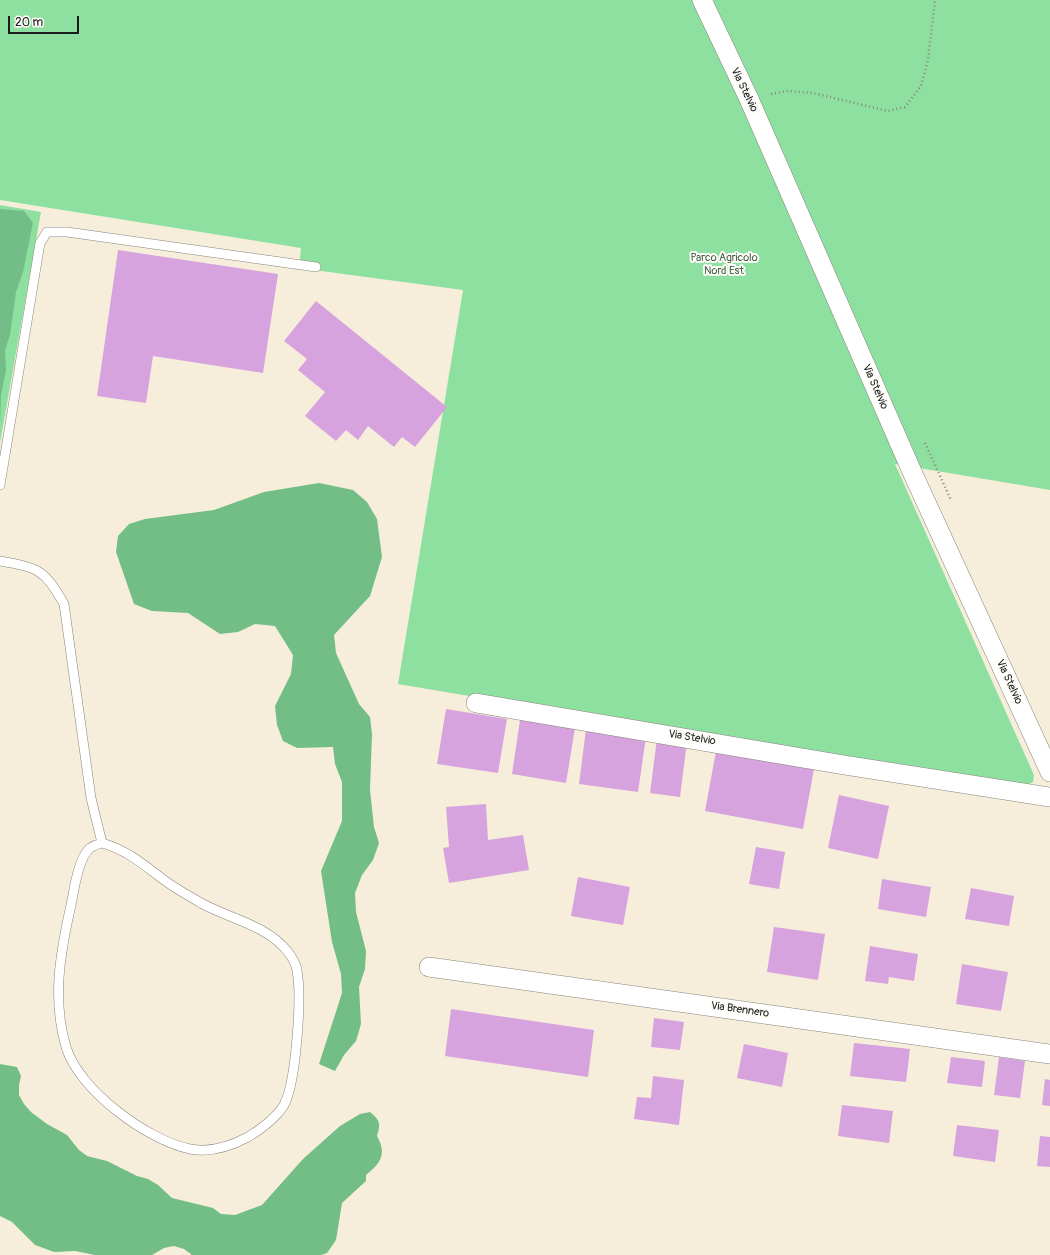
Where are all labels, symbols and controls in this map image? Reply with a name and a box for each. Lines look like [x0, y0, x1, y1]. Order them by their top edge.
scale bar [10, 8, 81, 34]
text: 20 m [15, 15, 43, 30]
street label: Via Stelvio [728, 66, 760, 114]
park label: Parco Agricolo Nord Est [690, 251, 758, 277]
street label: Via Stelvio [859, 363, 891, 411]
street label: Via Stelvio [993, 658, 1025, 706]
street label: Via Stelvio [667, 728, 717, 748]
street label: Via Brennero [710, 999, 770, 1021]

